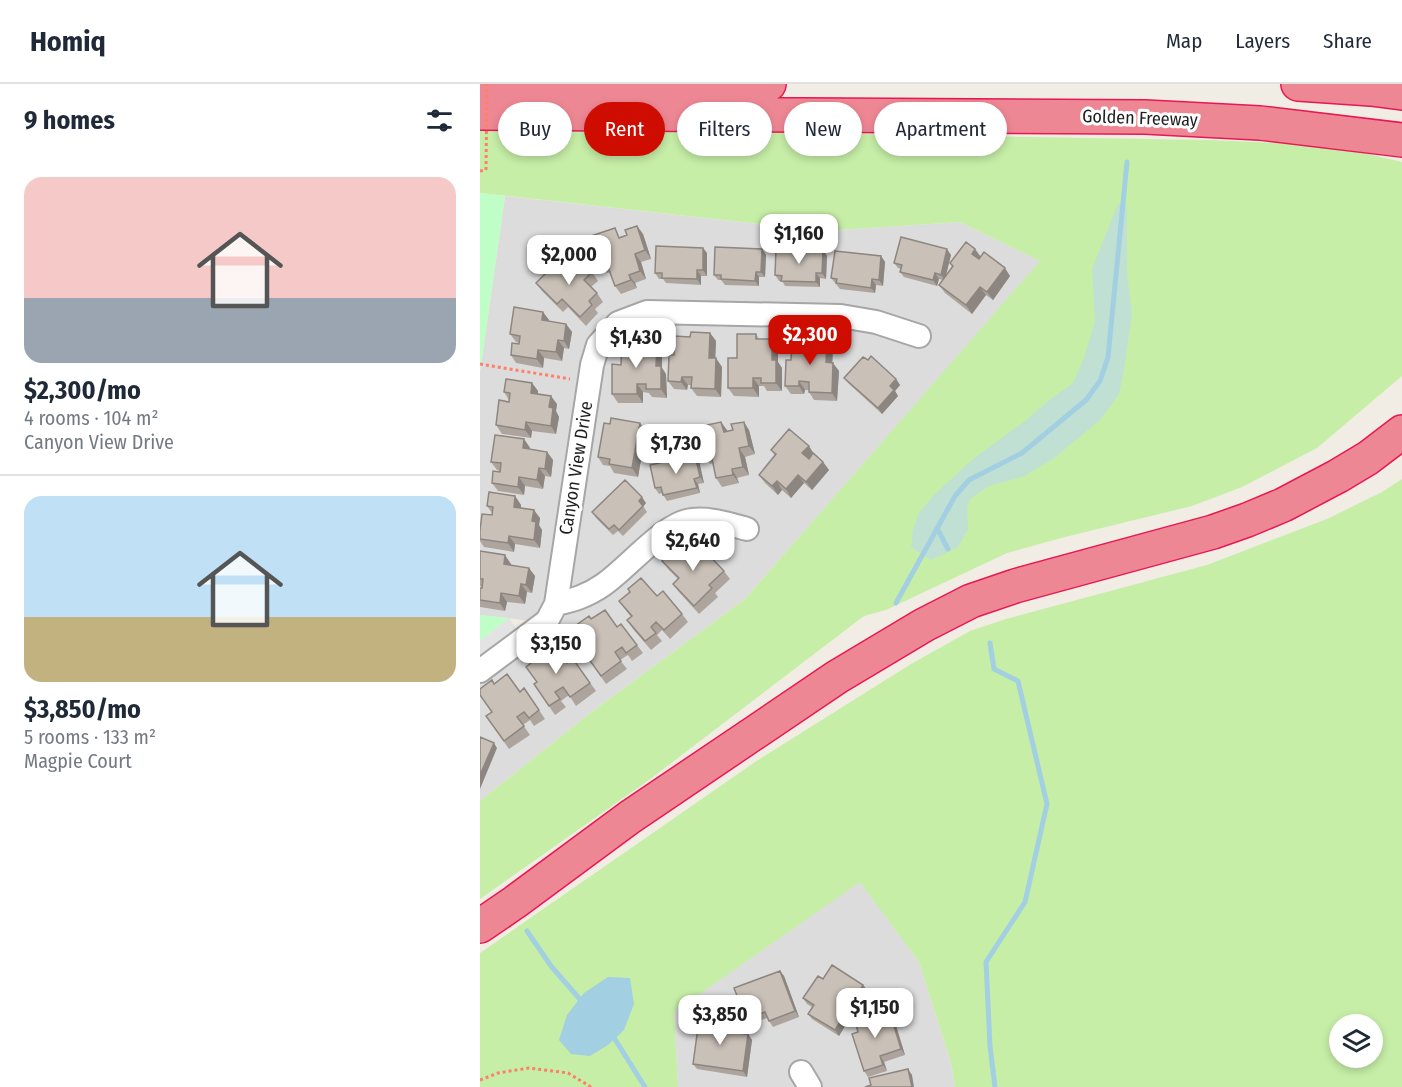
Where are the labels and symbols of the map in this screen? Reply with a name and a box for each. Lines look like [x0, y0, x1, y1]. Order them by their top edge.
street label: Golden Freeway [1082, 105, 1198, 131]
pin: $1,160 [750, 214, 848, 265]
pin: $2,000 [520, 235, 618, 286]
pin: $2,300 [761, 315, 859, 366]
pin: $1,430 [587, 318, 685, 369]
street label: Canyon View Drive [555, 400, 597, 536]
pin: $1,730 [627, 424, 725, 475]
pin: $2,640 [644, 521, 742, 572]
pin: $3,150 [507, 624, 605, 675]
pin: $1,150 [826, 988, 924, 1039]
pin: $3,850 [671, 995, 769, 1046]

